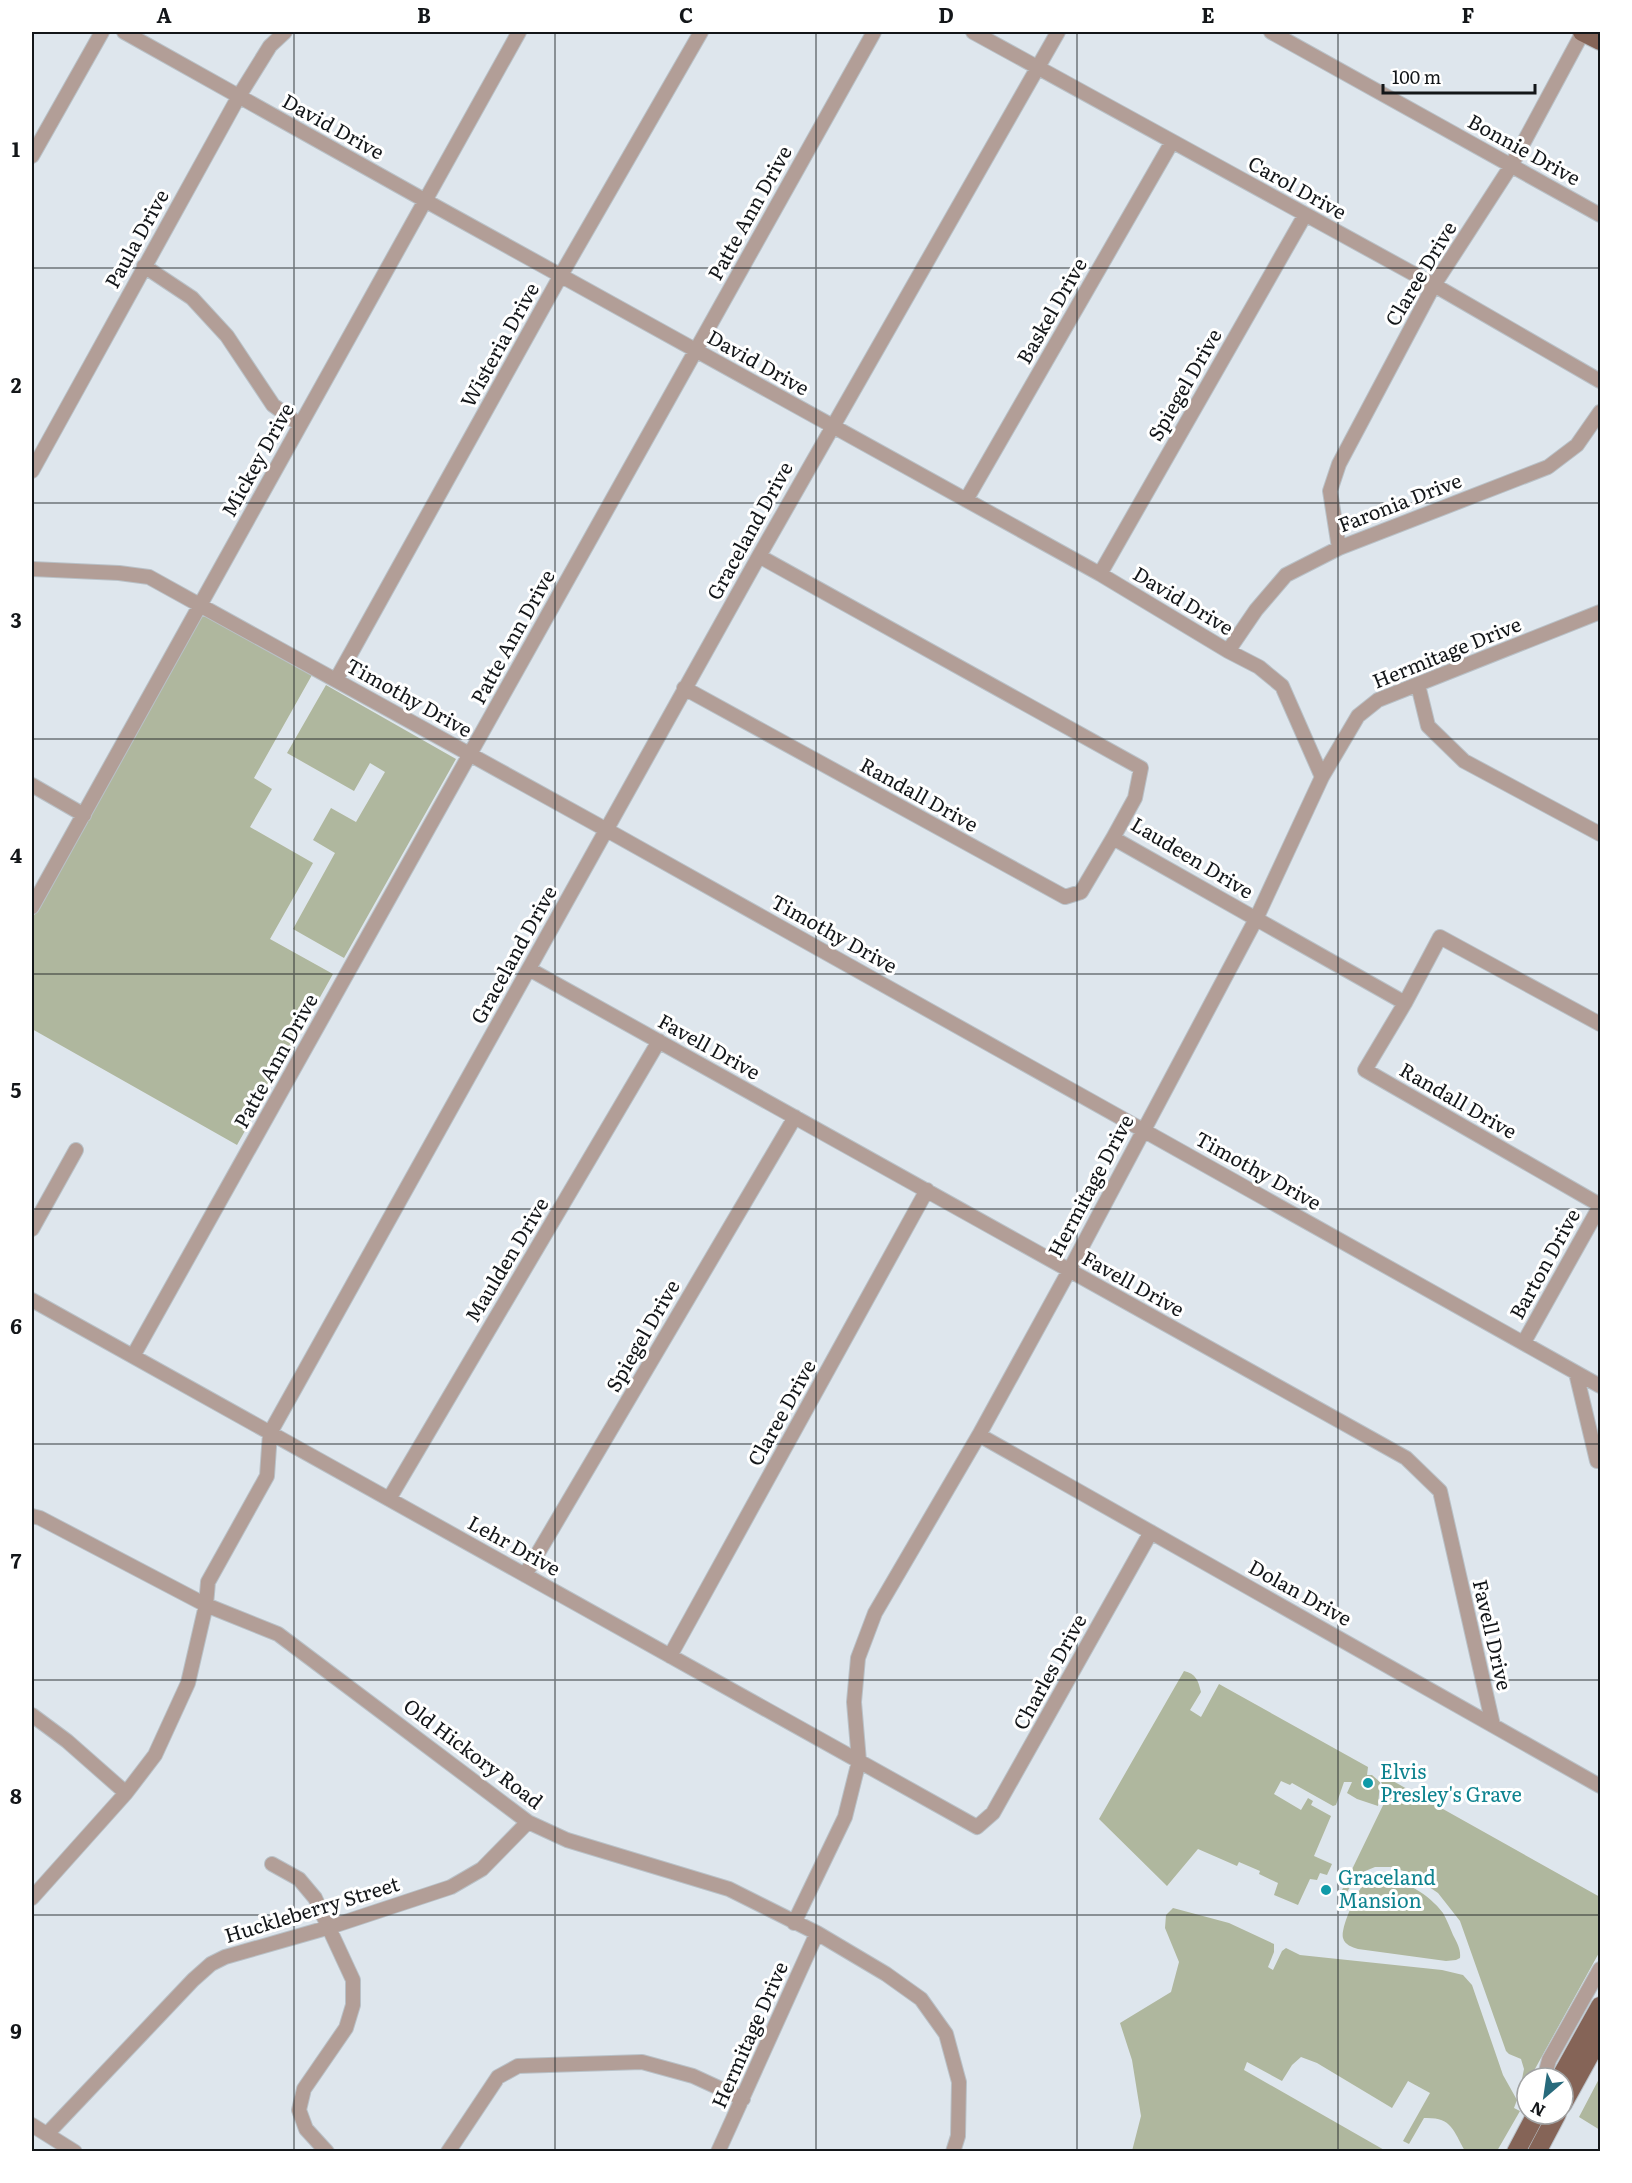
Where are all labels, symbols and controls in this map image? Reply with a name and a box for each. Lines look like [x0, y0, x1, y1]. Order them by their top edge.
text: A [156, 0, 172, 29]
text: B [417, 0, 431, 29]
text: C [679, 0, 693, 29]
text: D [938, 0, 954, 29]
text: E [1201, 0, 1215, 29]
text: F [1462, 0, 1475, 29]
scale bar [1383, 57, 1534, 95]
text: 100 m [1392, 63, 1441, 90]
street label: David Drive [277, 85, 390, 166]
street label: Bonnie Drive [1463, 105, 1587, 192]
text: 1 [12, 133, 20, 163]
street label: Patte Ann Drive [699, 139, 798, 285]
street label: Carol Drive [1243, 147, 1353, 226]
street label: Paula Drive [96, 183, 175, 293]
street label: Claree Drive [1376, 215, 1462, 331]
street label: Baskel Drive [1008, 251, 1093, 369]
street label: Wisteria Drive [452, 276, 545, 412]
street label: David Drive [702, 321, 815, 402]
street label: Spiegel Drive [1139, 322, 1228, 446]
text: 2 [11, 369, 22, 399]
street label: Mickey Drive [212, 396, 300, 522]
street label: Graceland Drive [698, 455, 799, 605]
street label: Faronia Drive [1333, 464, 1465, 538]
street label: David Drive [1128, 557, 1240, 641]
street label: Patte Ann Drive [462, 563, 561, 709]
text: 3 [10, 604, 22, 634]
street label: Hermitage Drive [1367, 608, 1525, 695]
street label: Timothy Drive [341, 649, 479, 743]
street label: Randall Drive [855, 748, 984, 838]
street label: Laudeen Drive [1126, 808, 1260, 905]
text: 4 [10, 839, 22, 869]
street label: Graceland Drive [462, 879, 563, 1029]
street label: Timothy Drive [766, 885, 904, 979]
street label: Patte Ann Drive [225, 987, 324, 1133]
street label: Favell Drive [653, 1005, 767, 1086]
street label: Randall Drive [1395, 1054, 1523, 1145]
text: 5 [11, 1074, 22, 1104]
street label: Hermitage Drive [1039, 1108, 1140, 1262]
street label: Timothy Drive [1190, 1122, 1328, 1216]
street label: Maulden Drive [456, 1191, 554, 1327]
street label: Barton Drive [1500, 1202, 1586, 1324]
street label: Favell Drive [1077, 1242, 1191, 1323]
street label: Spiegel Drive [597, 1273, 686, 1397]
text: 6 [10, 1310, 22, 1340]
street label: Claree Drive [739, 1353, 822, 1471]
street label: Lehr Drive [463, 1506, 567, 1582]
text: 7 [11, 1545, 22, 1575]
street label: Dolan Drive [1244, 1551, 1358, 1632]
street label: Favell Drive [1467, 1576, 1521, 1693]
street label: Charles Drive [1004, 1607, 1093, 1735]
street label: Old Hickory Road [398, 1690, 550, 1815]
place label: Elvis Presley's Grave [1380, 1755, 1522, 1808]
marker: Elvis Presley's Grave [1361, 1776, 1375, 1790]
text: 8 [10, 1780, 22, 1810]
place label: Graceland Mansion [1338, 1861, 1436, 1914]
street label: Huckleberry Street [220, 1867, 403, 1949]
marker: Graceland Mansion [1319, 1883, 1333, 1897]
street label: Hermitage Drive [702, 1956, 794, 2112]
text: 9 [10, 2015, 22, 2045]
north arrow [1515, 2066, 1575, 2126]
text: N [1526, 2096, 1549, 2124]

